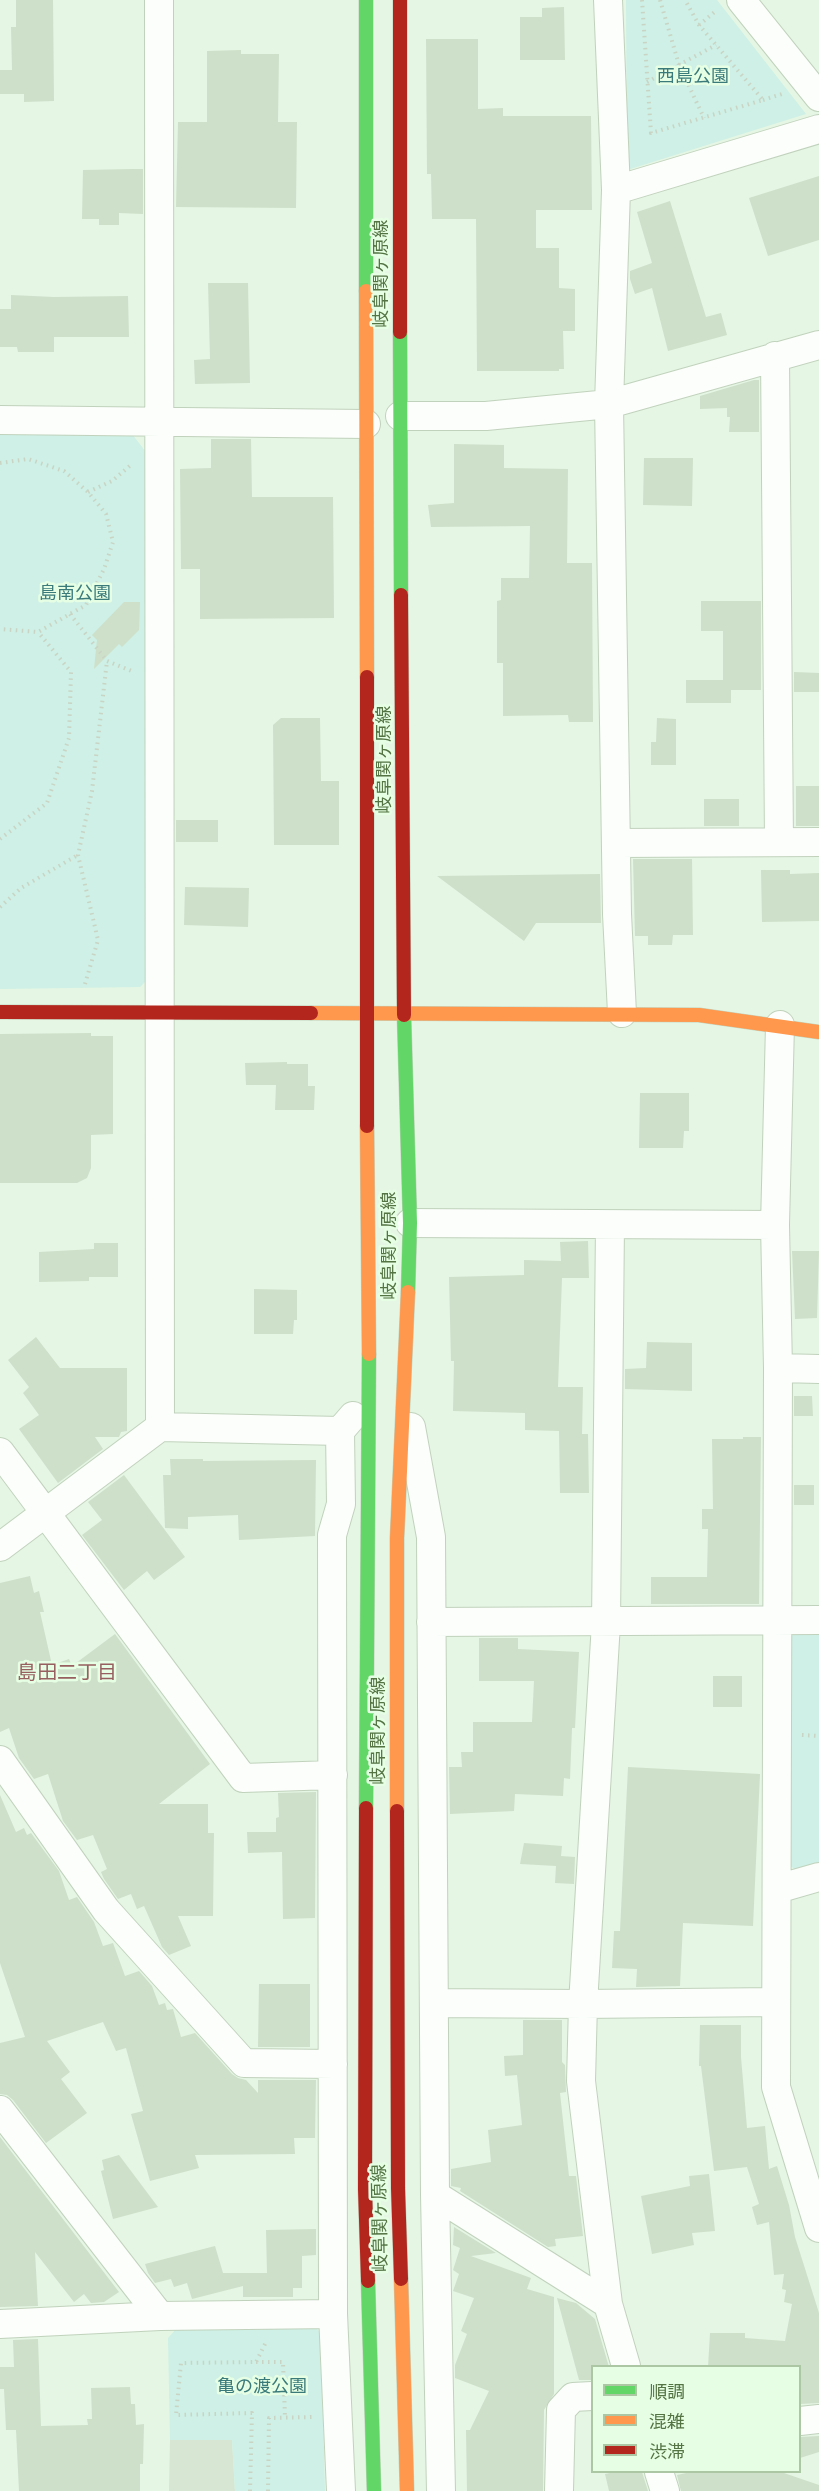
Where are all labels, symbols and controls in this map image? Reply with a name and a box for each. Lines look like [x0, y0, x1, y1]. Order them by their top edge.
park label: 西島公園 [657, 66, 729, 88]
street label: 岐阜関ヶ原線 [371, 220, 393, 328]
park label: 島南公園 [39, 583, 111, 605]
street label: 岐阜関ヶ原線 [374, 706, 396, 814]
street label: 岐阜関ヶ原線 [379, 1192, 401, 1300]
district label: 島田二丁目 [17, 1662, 117, 1686]
street label: 岐阜関ヶ原線 [368, 1677, 390, 1785]
street label: 岐阜関ヶ原線 [369, 2164, 393, 2272]
legend [591, 2365, 801, 2473]
park label: 亀の渡公園 [217, 2376, 307, 2398]
text: 順調 [649, 2381, 685, 2402]
text: 混雑 [649, 2411, 685, 2432]
text: 渋滞 [649, 2441, 685, 2462]

